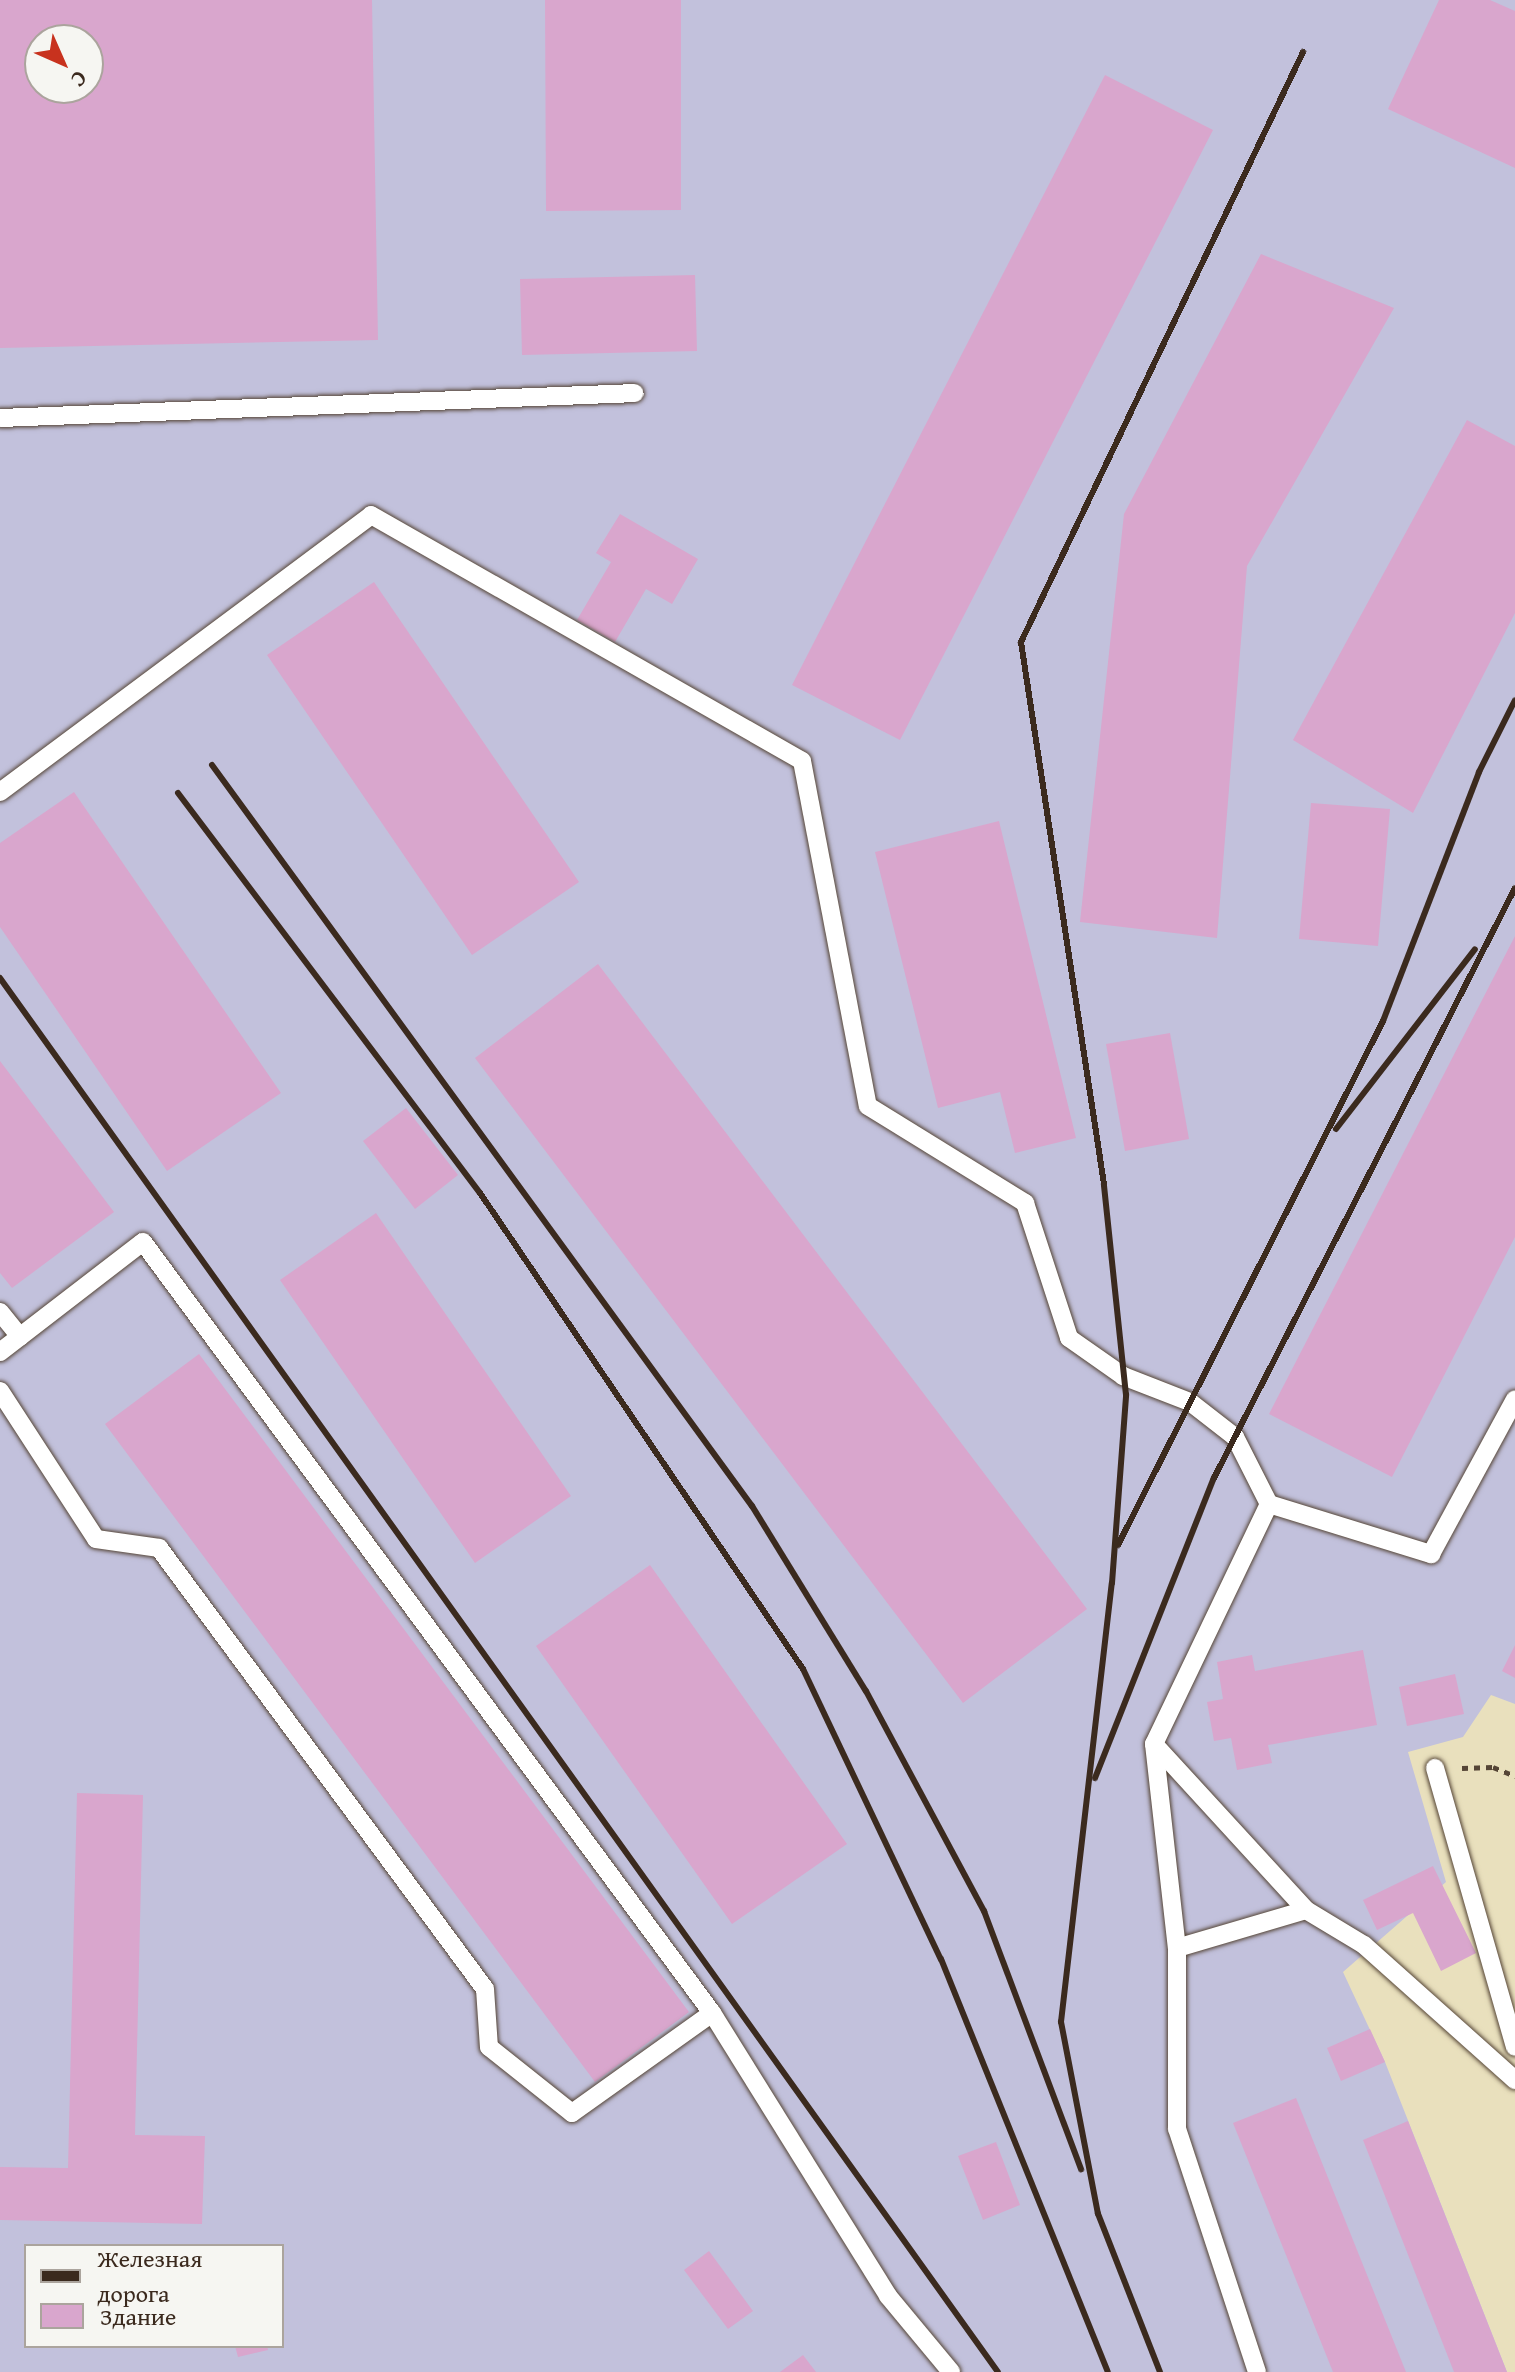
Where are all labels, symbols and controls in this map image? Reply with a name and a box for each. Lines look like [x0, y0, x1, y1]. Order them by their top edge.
north arrow [24, 24, 104, 104]
text: С [64, 64, 95, 95]
text: Железная дорога [97, 2241, 202, 2311]
legend [24, 2244, 284, 2348]
text: Здание [100, 2299, 176, 2334]

